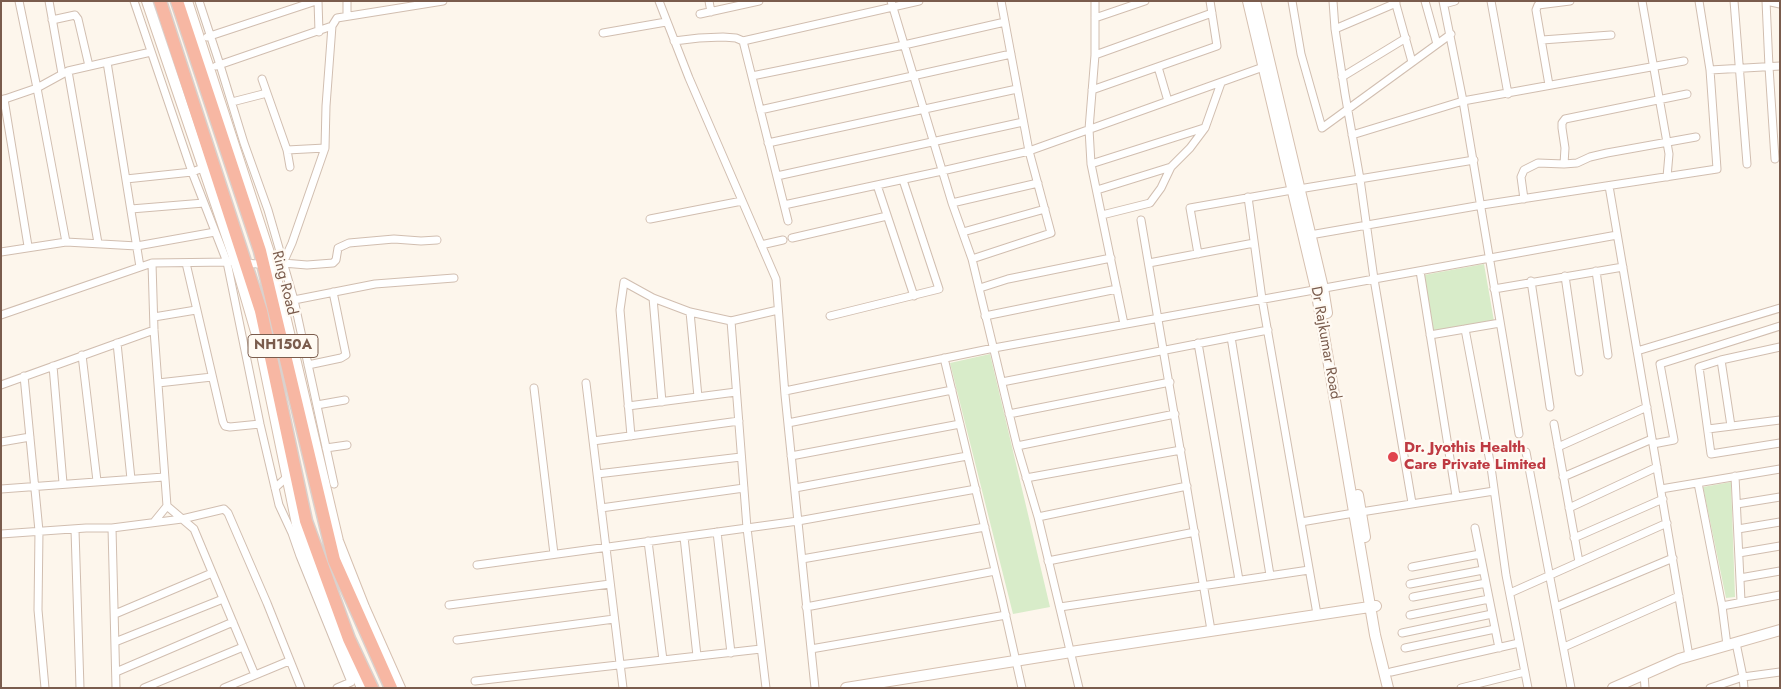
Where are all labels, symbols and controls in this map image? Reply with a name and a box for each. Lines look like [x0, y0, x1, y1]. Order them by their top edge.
street label: Ring Road [267, 249, 301, 317]
street label: Dr Rajkumar Road [1306, 285, 1344, 401]
road number: NH150A [248, 334, 318, 358]
place label: Dr. Jyothis Health Care Private Limited [1404, 439, 1546, 474]
marker: Dr. Jyothis Health Care Private Limited [1386, 450, 1400, 464]

